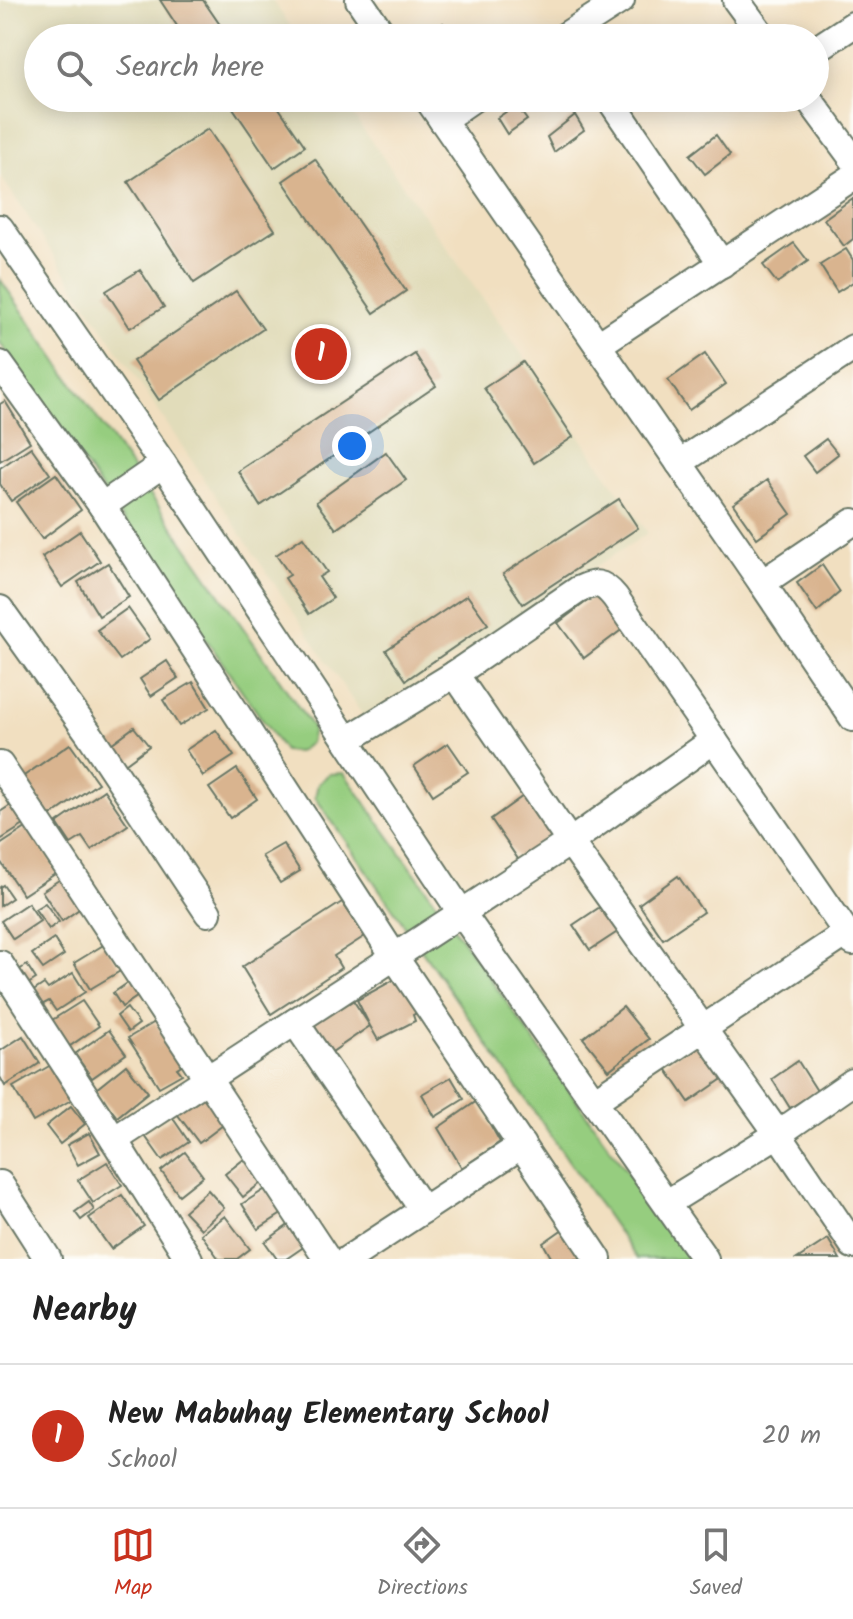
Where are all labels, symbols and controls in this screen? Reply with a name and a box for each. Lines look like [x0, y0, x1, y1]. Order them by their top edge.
search box [24, 24, 829, 112]
text: Search here [116, 44, 264, 92]
icon: search [52, 46, 96, 90]
pin: 1 [295, 324, 347, 384]
your location [332, 426, 372, 466]
text: Nearby [32, 1284, 137, 1338]
text: New Mabuhay Elementary School [108, 1391, 549, 1439]
text: 1 [54, 1415, 62, 1457]
text: 20 m [762, 1415, 821, 1457]
text: School [108, 1439, 177, 1481]
tab: Map [111, 1523, 155, 1606]
tab: Directions [377, 1523, 468, 1606]
tab: Saved [690, 1523, 742, 1606]

